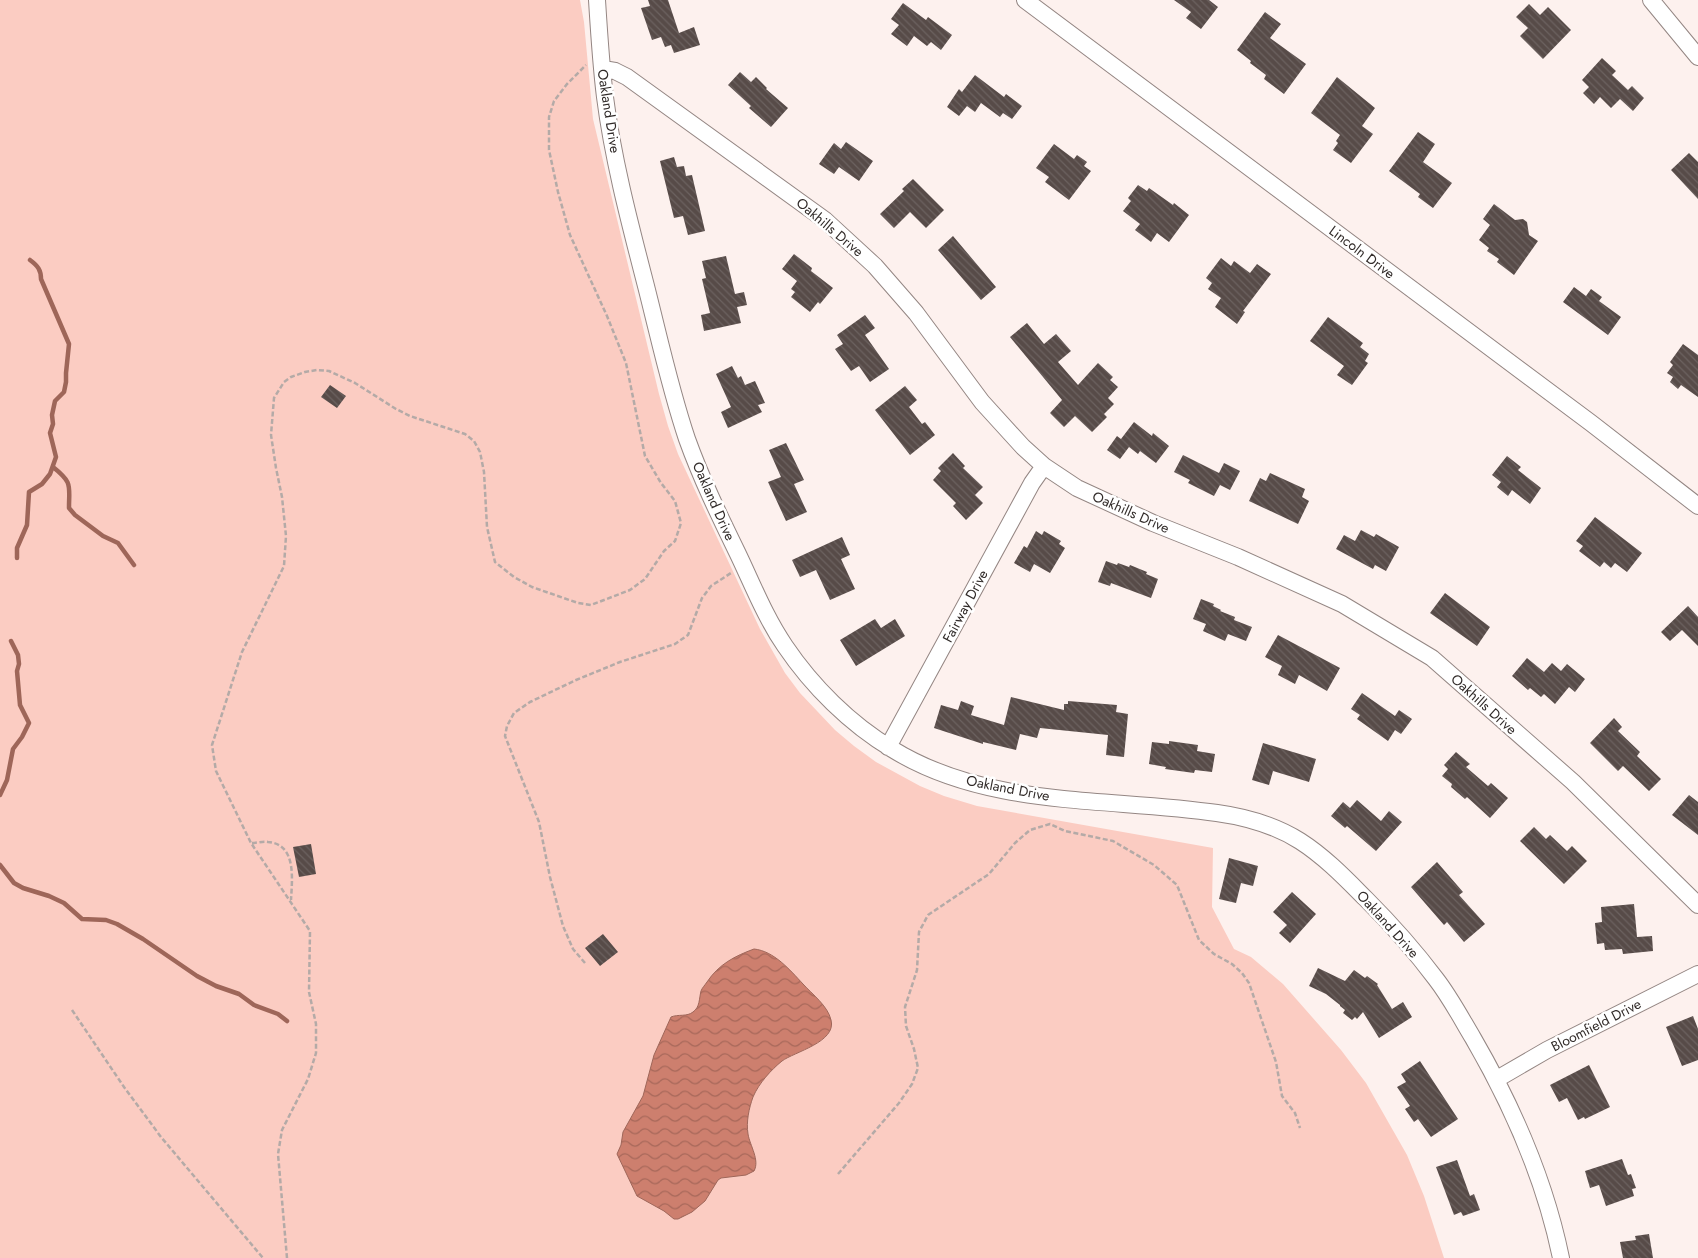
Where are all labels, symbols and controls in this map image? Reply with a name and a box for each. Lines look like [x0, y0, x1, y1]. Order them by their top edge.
street label: Oakland Drive [593, 68, 625, 154]
street label: Oakhills Drive [792, 193, 868, 261]
street label: Lincoln Drive [1325, 221, 1399, 283]
street label: Oakland Drive [688, 458, 740, 544]
street label: Oakhills Drive [1089, 486, 1173, 538]
street label: Fairway Drive [937, 566, 993, 646]
street label: Oakhills Drive [1447, 669, 1521, 739]
street label: Oakland Drive [965, 770, 1051, 806]
street label: Oakland Drive [1352, 886, 1424, 962]
street label: Bloomfield Drive [1548, 994, 1644, 1056]

